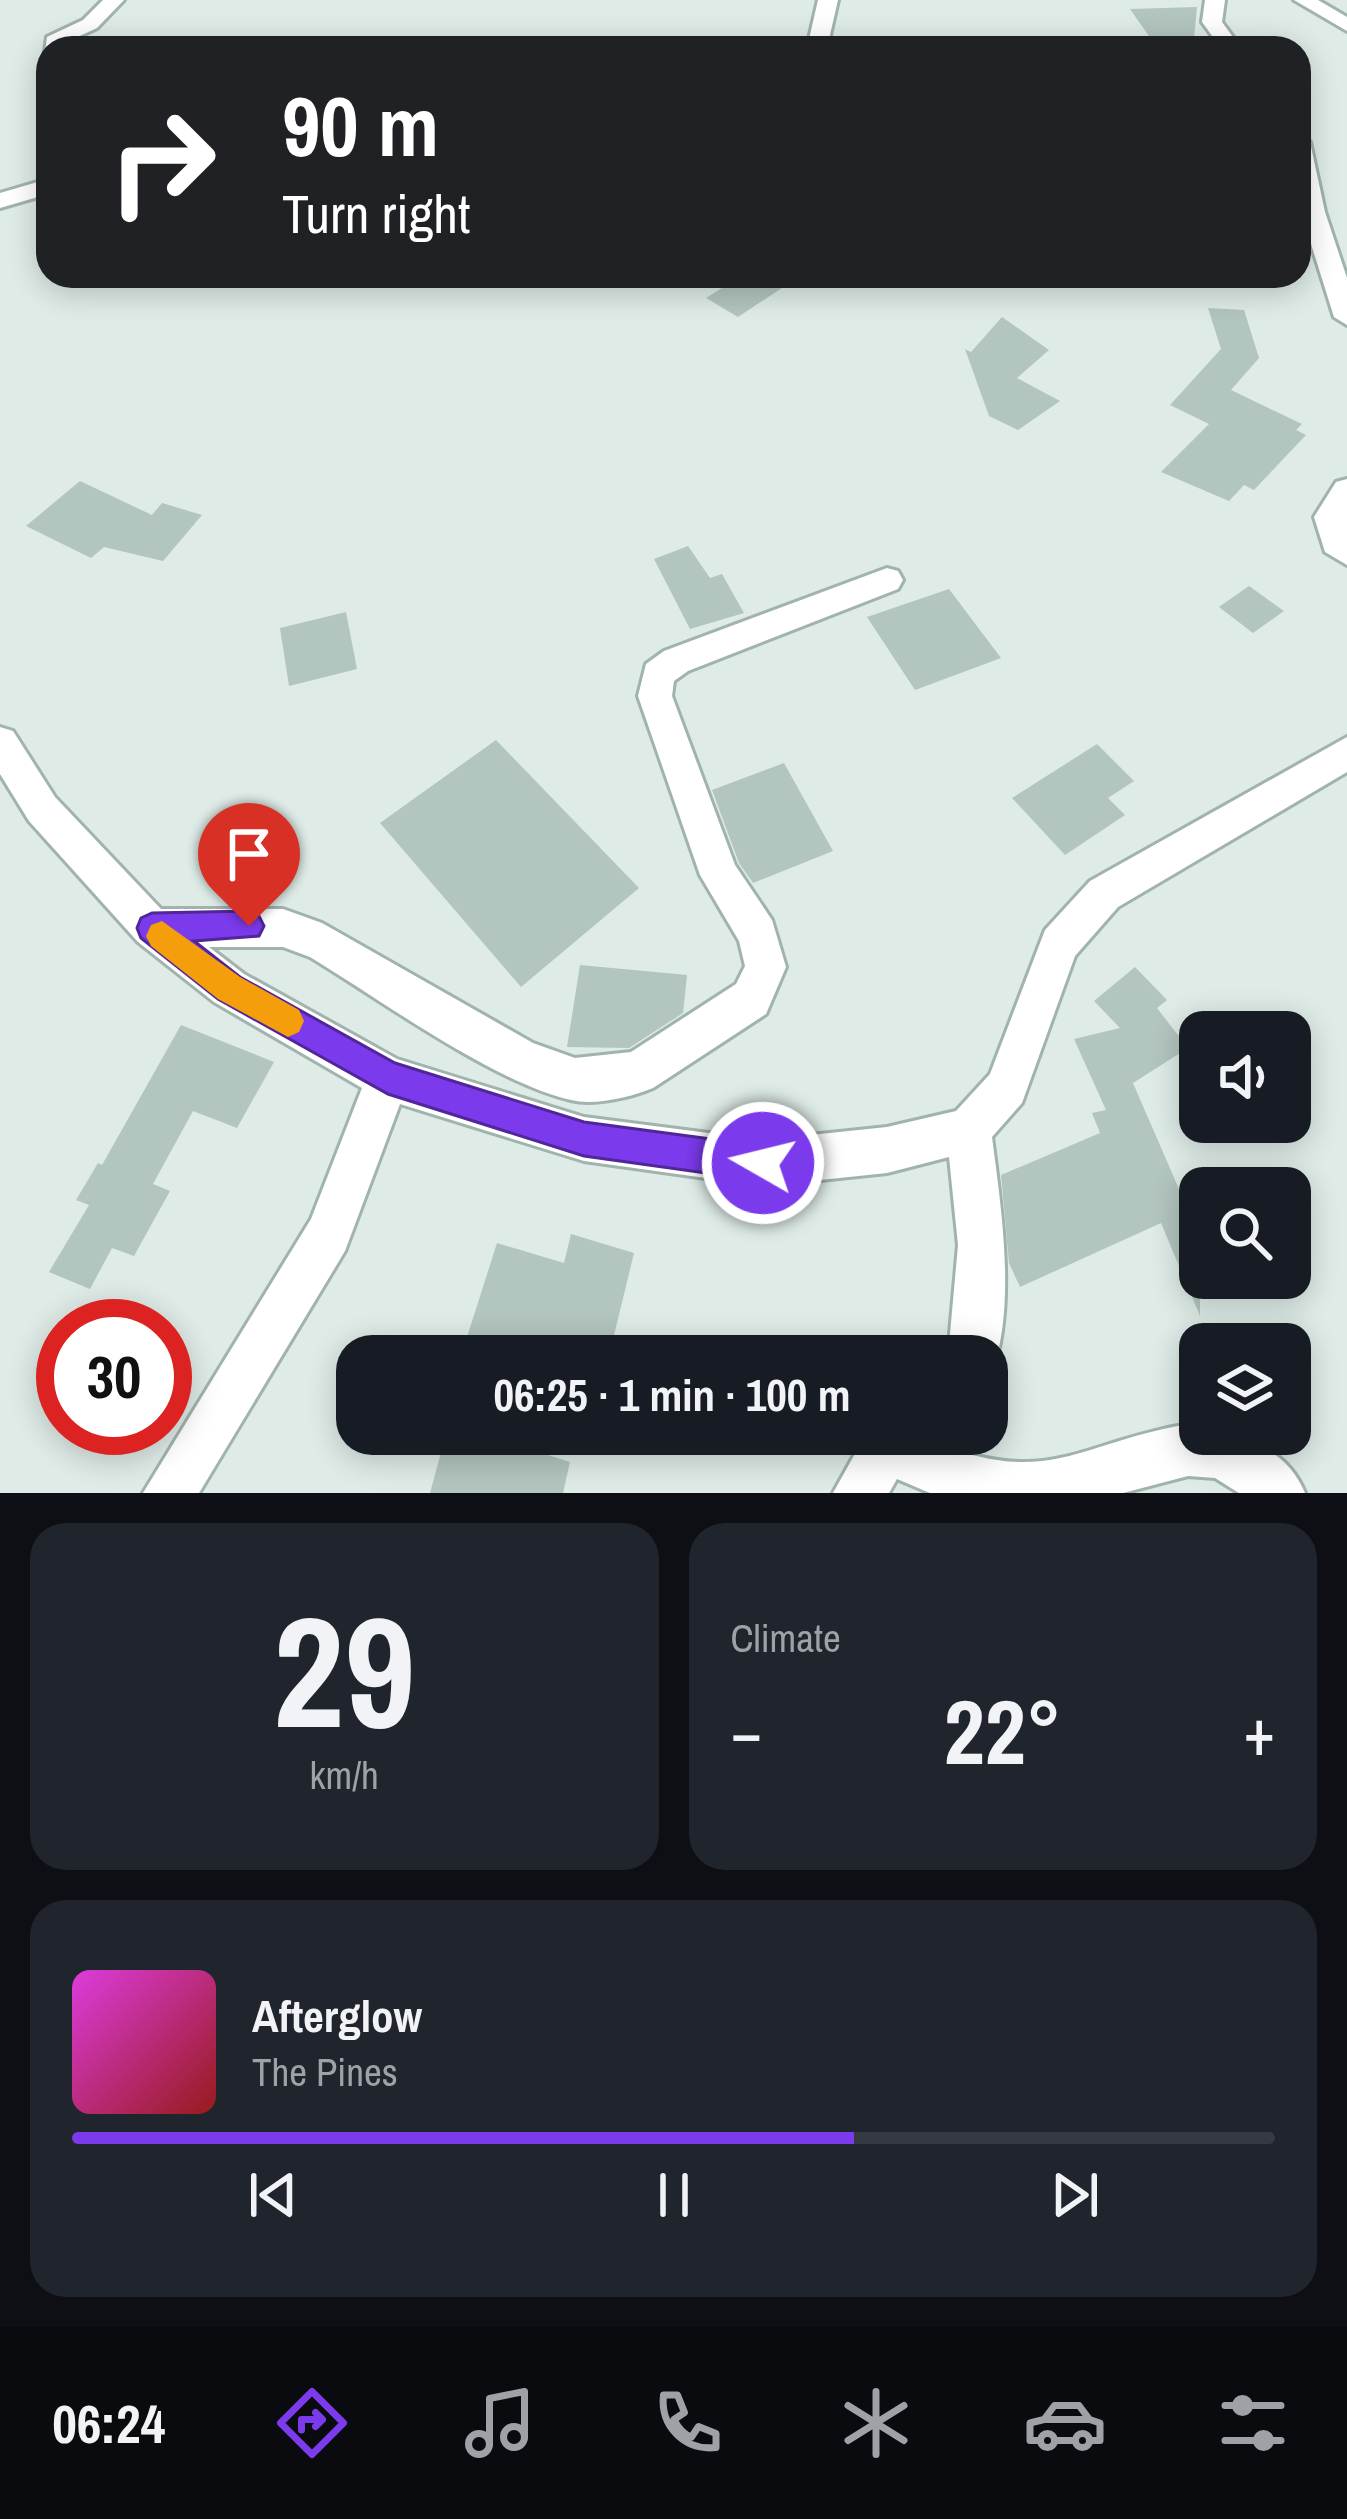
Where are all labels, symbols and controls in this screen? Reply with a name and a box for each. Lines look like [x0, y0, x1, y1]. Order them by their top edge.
text: 90 m [282, 69, 439, 182]
icon: right [84, 84, 240, 240]
text: Turn right [282, 177, 470, 250]
pin [198, 803, 300, 926]
icon: arrive [216, 821, 282, 887]
map controls [1179, 1011, 1311, 1455]
button: sound [1179, 1011, 1311, 1143]
position arrow [700, 1100, 826, 1226]
button: search [1179, 1167, 1311, 1299]
speed limit sign: 30 [36, 1299, 192, 1455]
button: layers [1179, 1323, 1311, 1455]
text: 06:25 · 1 min · 100 m [494, 1364, 850, 1425]
text: 29 [273, 1566, 415, 1776]
text: Climate [731, 1612, 841, 1664]
text: 22° [944, 1671, 1062, 1792]
text: − [731, 1687, 762, 1776]
text: + [1243, 1687, 1275, 1776]
text: km/h [310, 1749, 379, 1801]
text: Afterglow [252, 1985, 422, 2046]
text: The Pines [252, 2046, 398, 2098]
icon: previous [240, 2162, 306, 2228]
icon: pause [641, 2162, 707, 2228]
icon: next [1042, 2162, 1108, 2228]
icon: directions [270, 2381, 354, 2465]
icon: music [458, 2381, 542, 2465]
icon: phone [646, 2381, 730, 2465]
icon: climate [834, 2381, 918, 2465]
icon: car [1023, 2381, 1107, 2465]
icon: filters [1211, 2381, 1295, 2465]
text: 06:24 [52, 2387, 165, 2460]

